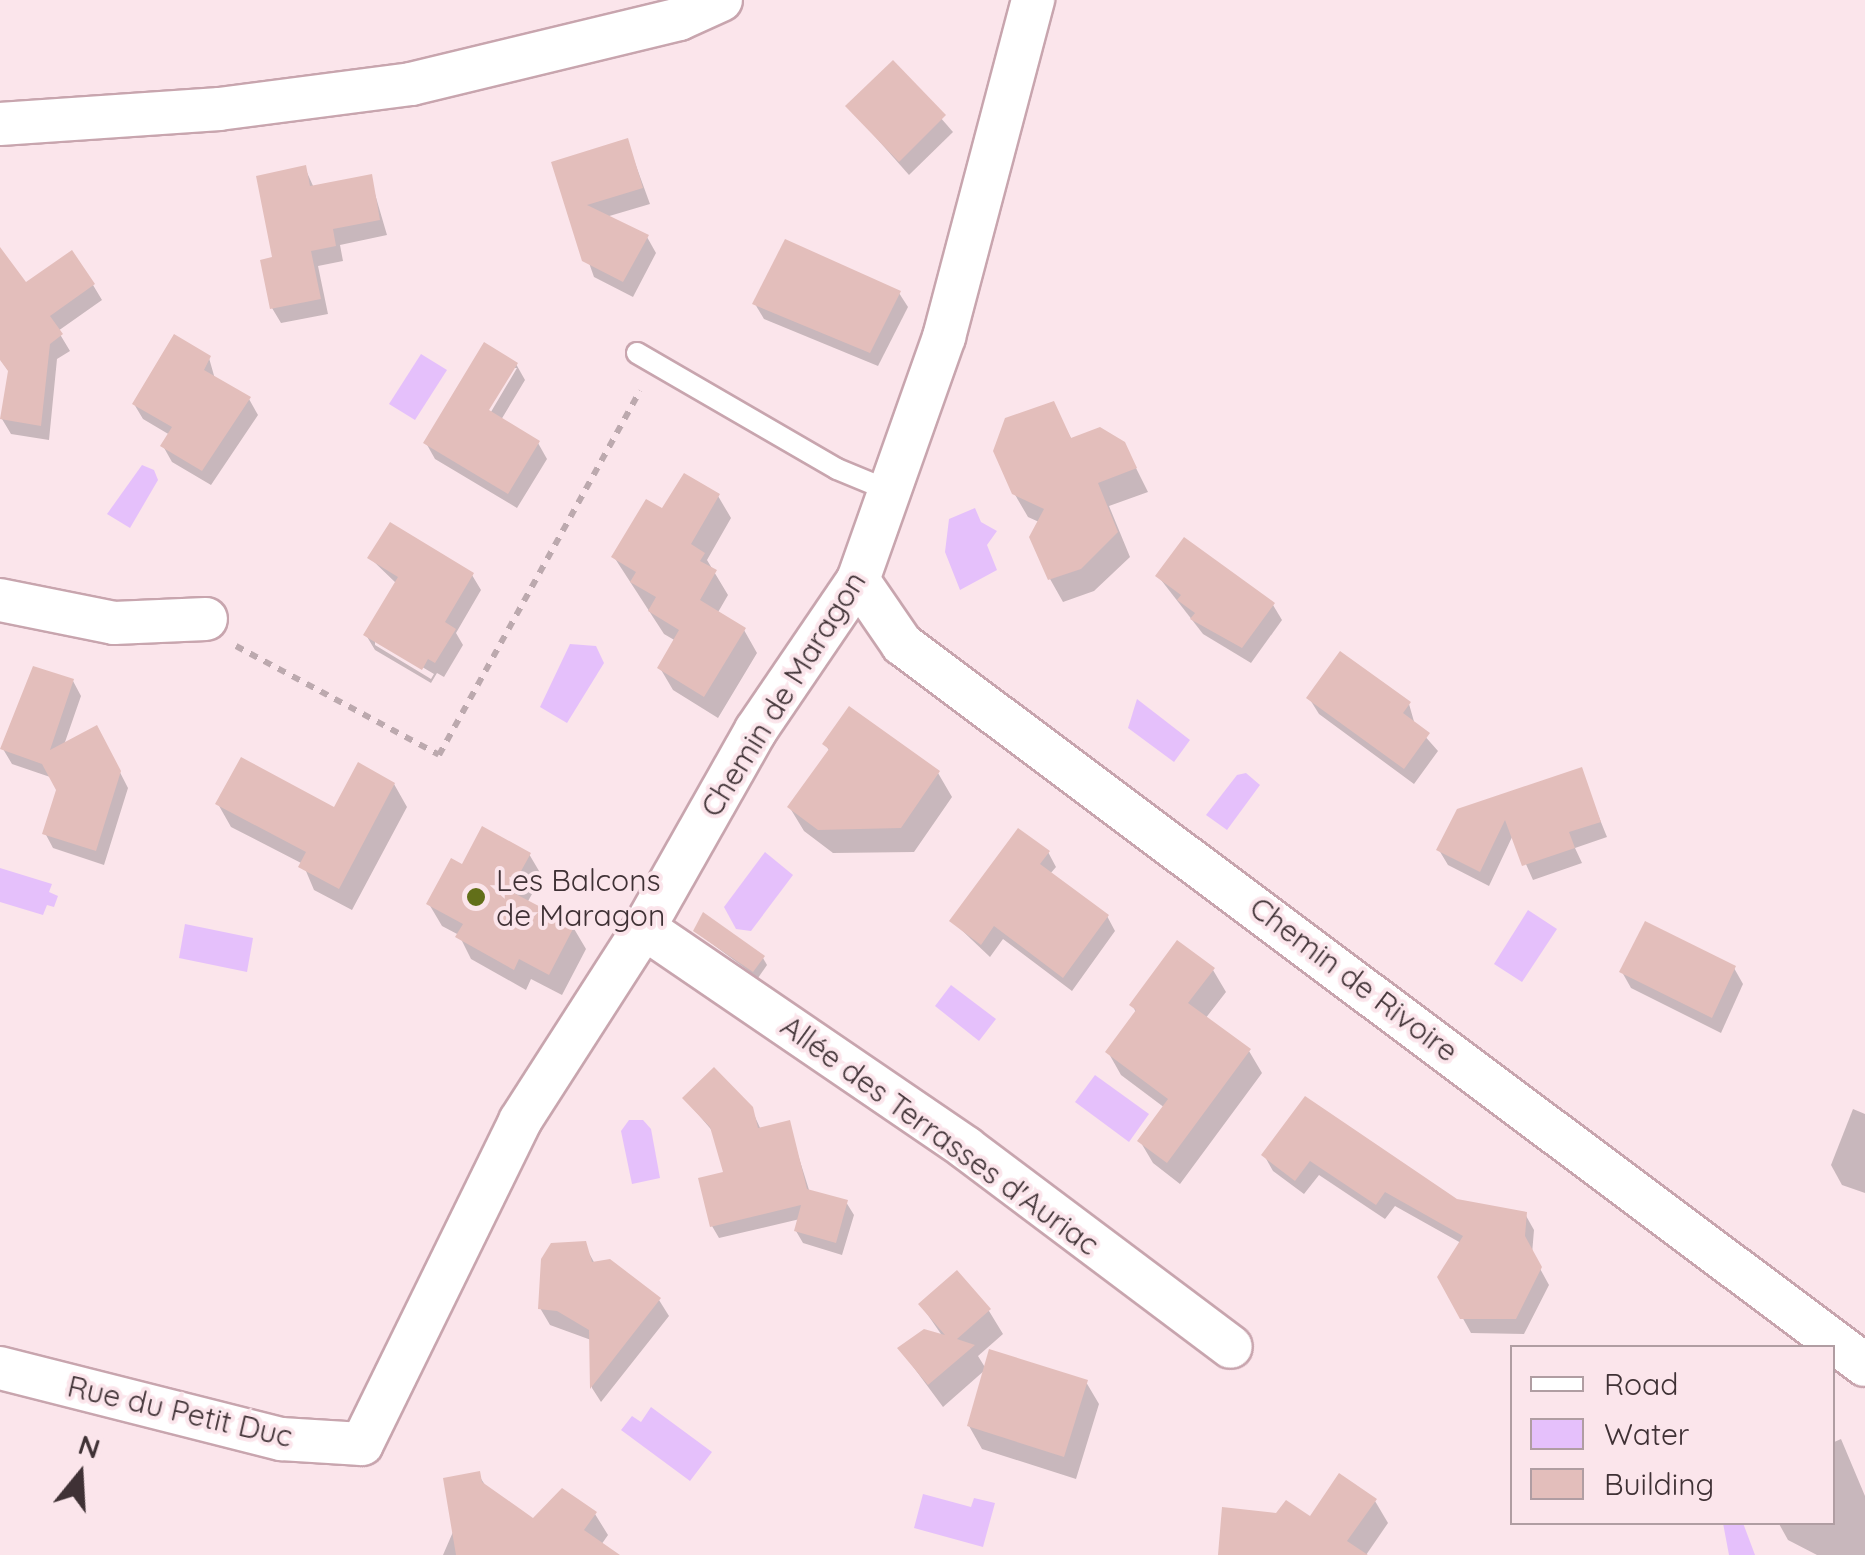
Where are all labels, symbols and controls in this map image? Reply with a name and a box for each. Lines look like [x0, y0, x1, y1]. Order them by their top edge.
street label: Chemin de Maragon [693, 565, 873, 823]
place label: Les Balcons de Maragon [496, 862, 665, 932]
marker: Les Balcons de Maragon [465, 886, 487, 908]
street label: Chemin de Rivoire [1243, 889, 1465, 1069]
street label: Allée des Terrasses d'Auriac [774, 1008, 1106, 1262]
legend [1510, 1345, 1835, 1525]
text: Road [1604, 1365, 1678, 1403]
street label: Rue du Petit Duc [64, 1368, 296, 1454]
text: Water [1604, 1415, 1689, 1453]
north arrow [30, 1425, 130, 1525]
text: N [74, 1426, 105, 1466]
text: Building [1604, 1465, 1714, 1503]

